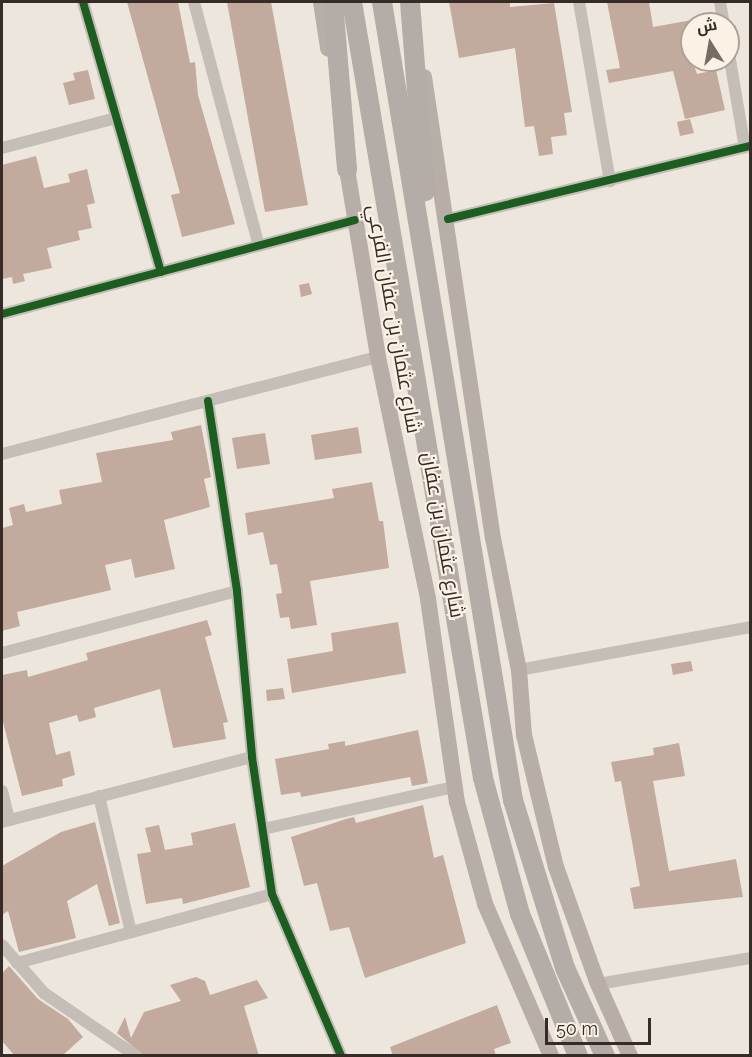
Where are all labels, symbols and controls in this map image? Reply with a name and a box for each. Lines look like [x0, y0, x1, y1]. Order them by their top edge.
north arrow [680, 12, 740, 72]
text: ش [695, 15, 719, 37]
street label: شارع عثمان بن عفان الفرعي [362, 203, 426, 435]
street label: شارع عثمان بن عفان [417, 450, 469, 620]
scale bar [548, 1006, 654, 1044]
text: 50 m [556, 1018, 598, 1039]

